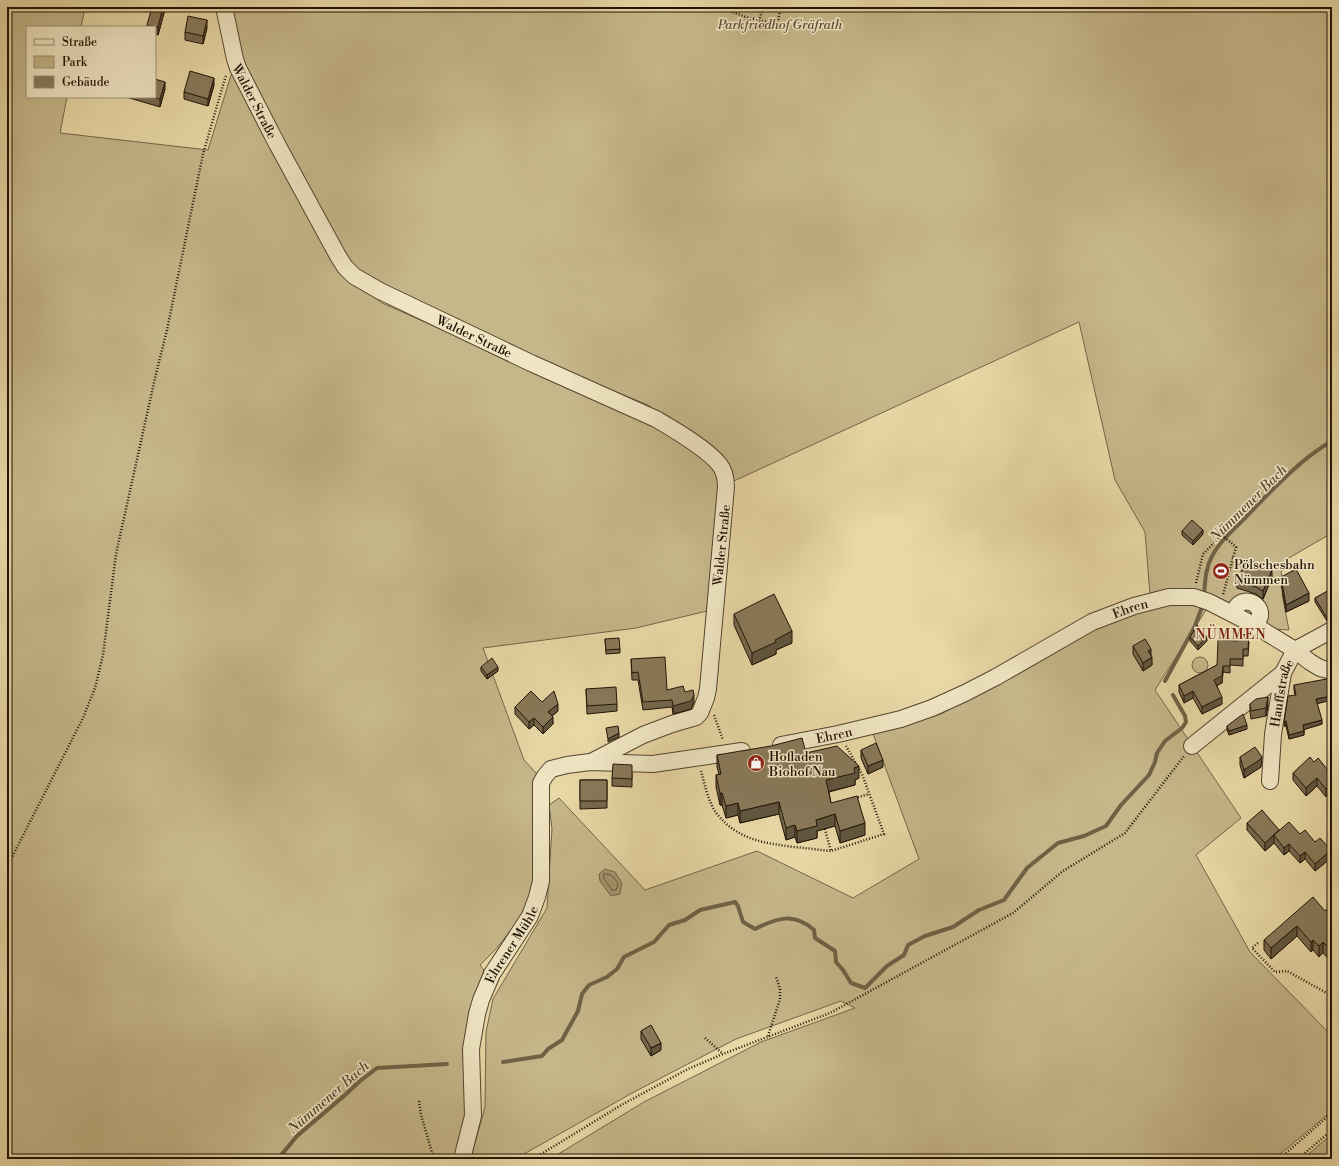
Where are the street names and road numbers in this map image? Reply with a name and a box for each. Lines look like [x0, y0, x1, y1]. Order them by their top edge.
street label: Walder Straße [228, 61, 280, 142]
street label: Walder Straße [433, 312, 515, 362]
street label: Walder Straße [710, 503, 734, 588]
street label: Ehren [1110, 596, 1150, 622]
street label: Hauffstraße [1267, 656, 1298, 728]
street label: Ehren [815, 724, 854, 747]
street label: Ehrener Mühle [482, 904, 542, 986]

